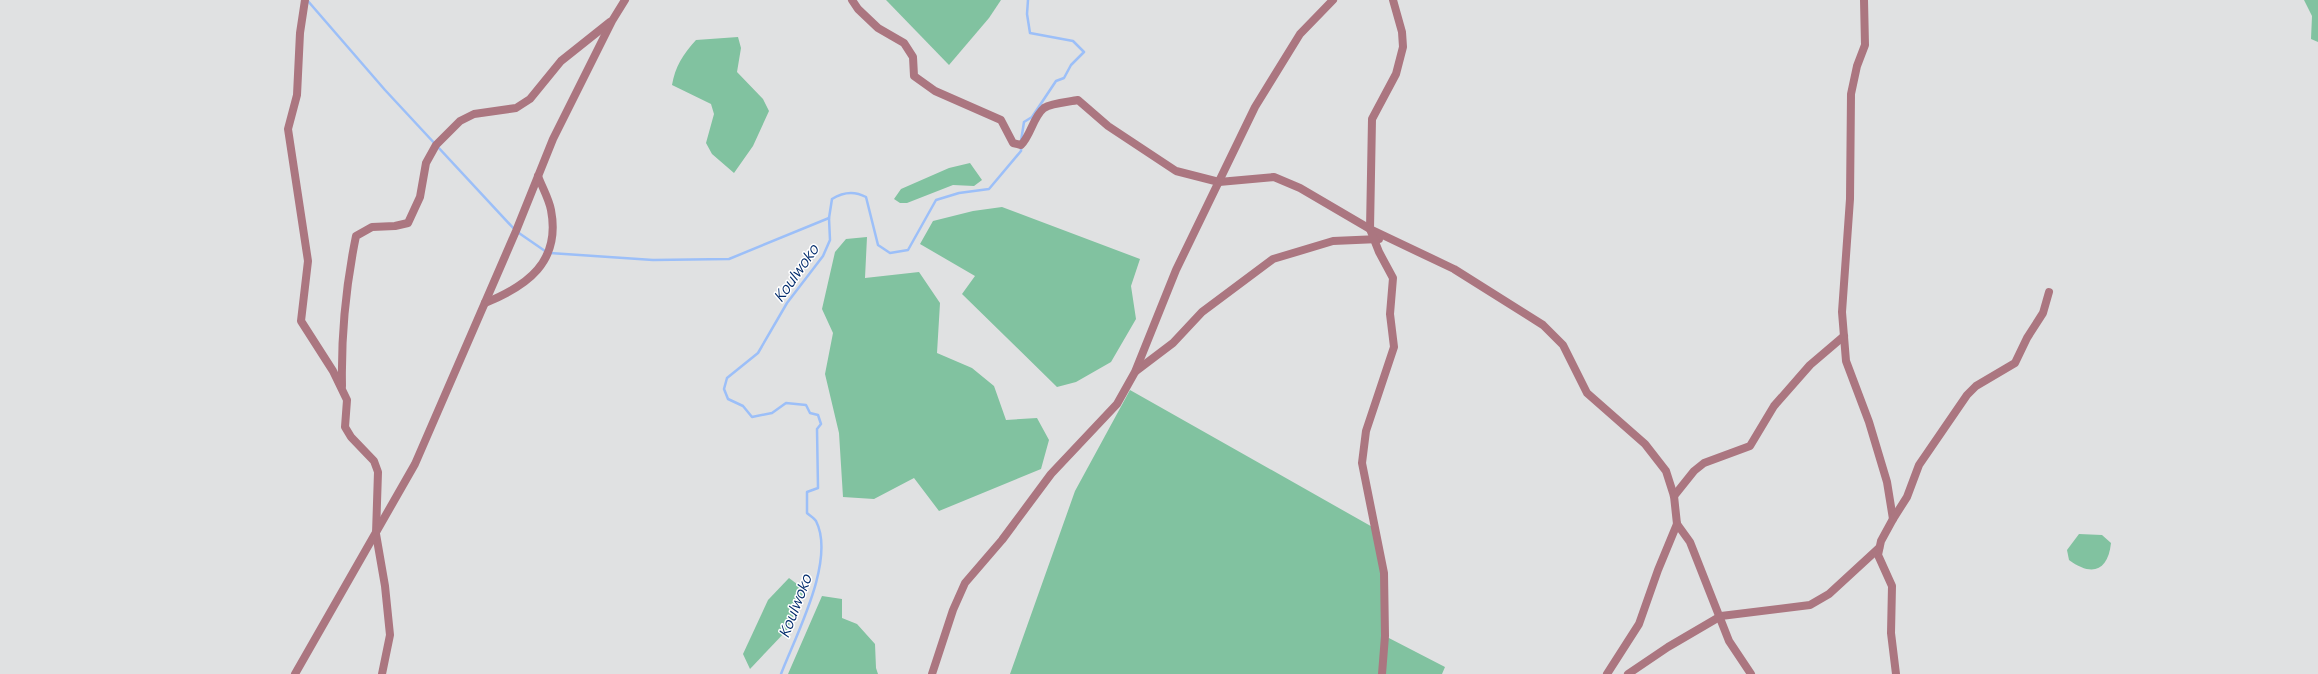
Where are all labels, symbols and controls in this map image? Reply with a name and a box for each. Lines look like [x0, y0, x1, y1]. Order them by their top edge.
water label: Koulwoko [769, 239, 824, 306]
water label: Koulwoko [773, 570, 817, 640]

